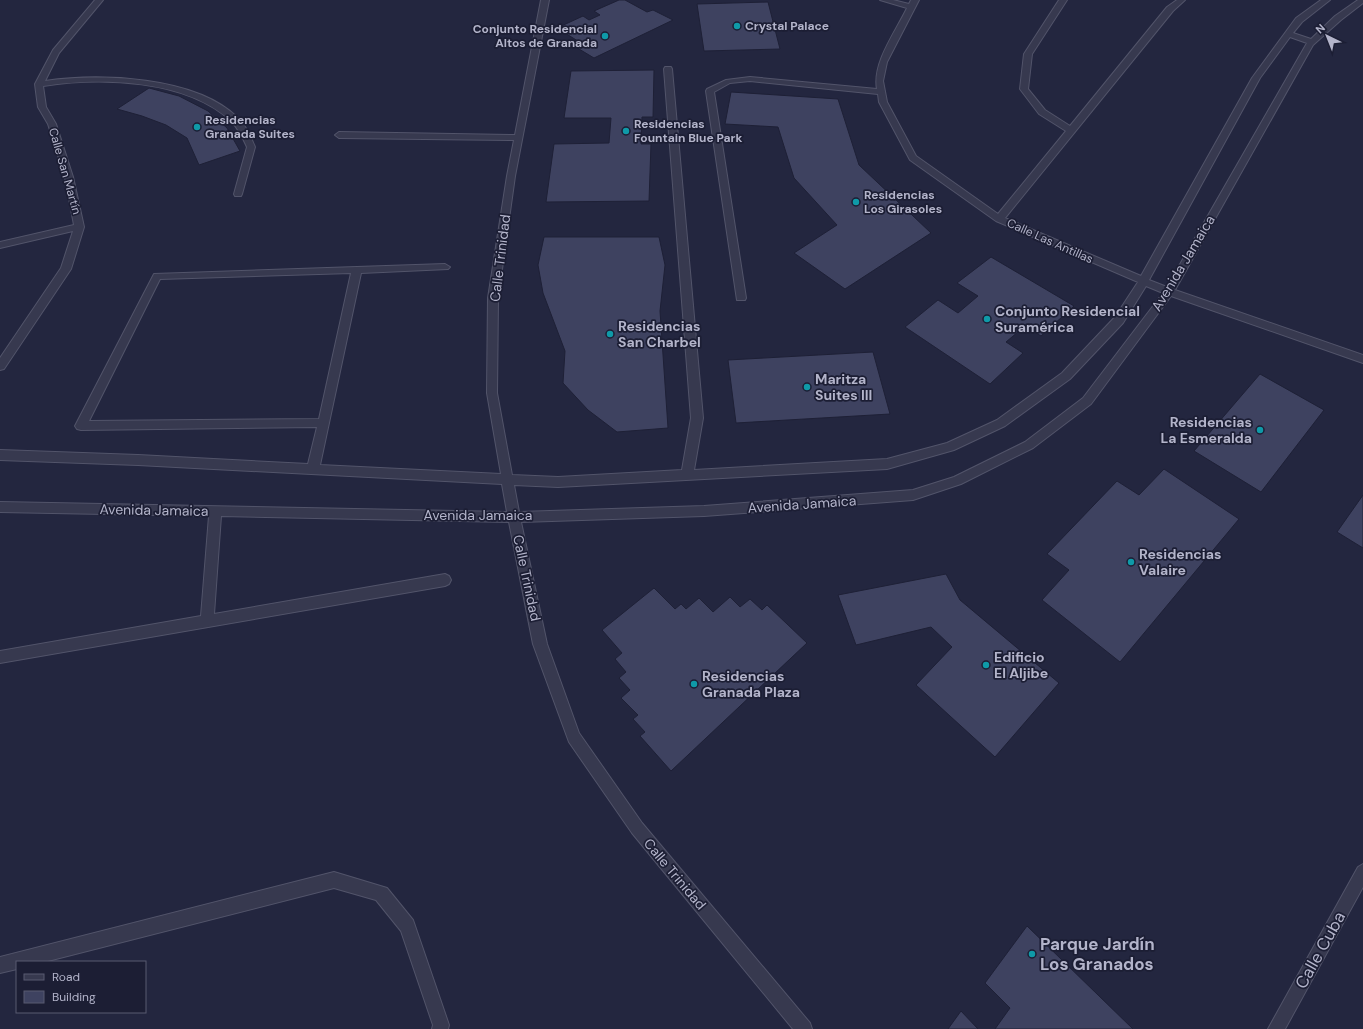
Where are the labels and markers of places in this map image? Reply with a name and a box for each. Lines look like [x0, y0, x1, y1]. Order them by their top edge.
place label: Crystal Palace [745, 18, 829, 34]
place label: Conjunto Residencial Altos de Granada [473, 21, 597, 51]
marker: Crystal Palace [732, 21, 742, 31]
marker: Conjunto Residencial Altos de Granada [600, 31, 610, 41]
place label: Residencias Granada Suites [205, 112, 295, 142]
place label: Residencias Fountain Blue Park [634, 116, 742, 146]
marker: Residencias Granada Suites [192, 122, 202, 132]
marker: Residencias Fountain Blue Park [621, 126, 631, 136]
place label: Residencias Los Girasoles [864, 187, 942, 217]
marker: Residencias Los Girasoles [851, 197, 861, 207]
place label: Conjunto Residencial Suramérica [995, 302, 1140, 336]
marker: Conjunto Residencial Suramérica [982, 314, 992, 324]
place label: Residencias San Charbel [618, 317, 701, 351]
marker: Residencias San Charbel [605, 329, 615, 339]
place label: Maritza Suites III [815, 370, 872, 404]
marker: Maritza Suites III [802, 382, 812, 392]
place label: Residencias La Esmeralda [1160, 413, 1252, 447]
marker: Residencias La Esmeralda [1255, 425, 1265, 435]
place label: Residencias Valaire [1139, 545, 1221, 579]
marker: Residencias Valaire [1126, 557, 1136, 567]
place label: Edificio El Aljibe [994, 648, 1048, 682]
marker: Edificio El Aljibe [981, 660, 991, 670]
place label: Residencias Granada Plaza [702, 667, 800, 701]
marker: Residencias Granada Plaza [689, 679, 699, 689]
place label: Parque Jardín Los Granados [1040, 933, 1155, 975]
marker: Parque Jardín Los Granados [1027, 949, 1037, 959]

